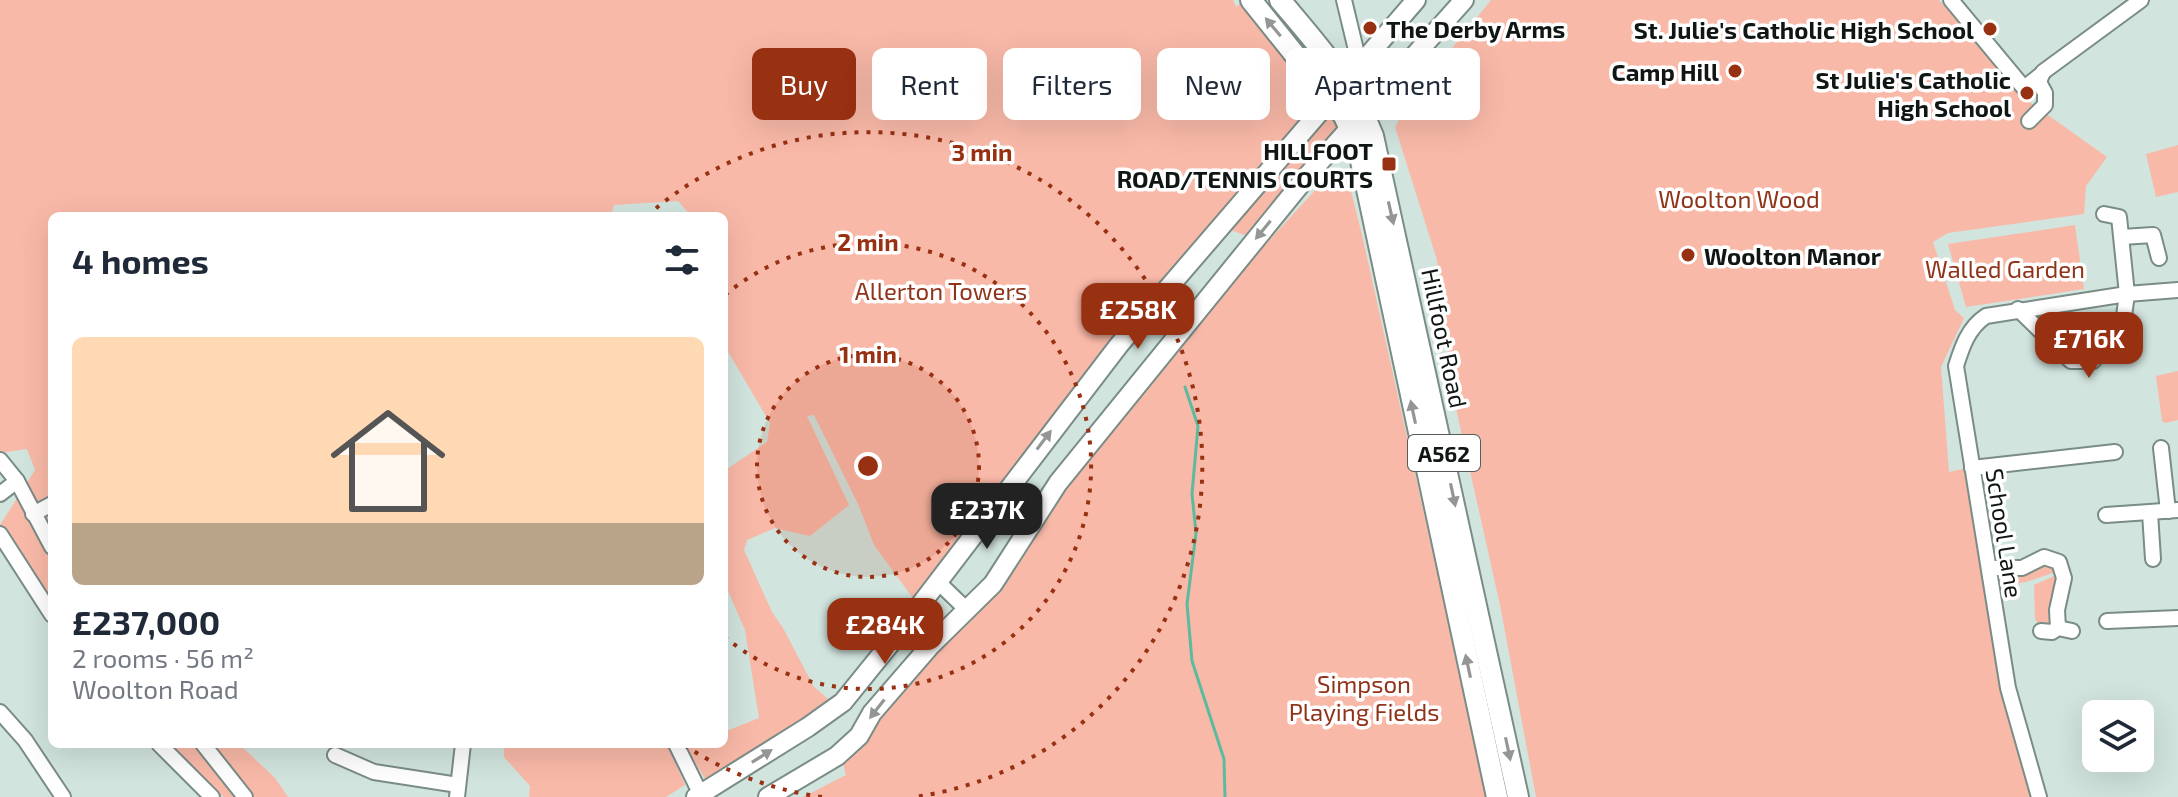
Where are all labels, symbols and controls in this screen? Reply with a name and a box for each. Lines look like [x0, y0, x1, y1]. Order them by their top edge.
place label: The Derby Arms [1386, 14, 1565, 43]
place label: St. Julie's Catholic High School [1634, 15, 1974, 44]
one-way arrow [1265, 18, 1282, 38]
marker: The Derby Arms [1361, 19, 1379, 37]
marker: St. Julie's Catholic High School [1981, 20, 1999, 38]
chip: Buy [752, 48, 856, 120]
chip: Rent [872, 48, 987, 120]
chip: Filters [1003, 48, 1141, 120]
chip: New [1157, 48, 1270, 120]
chip: Apartment [1286, 48, 1480, 120]
place label: Camp Hill [1612, 57, 1719, 86]
marker: Camp Hill [1726, 62, 1744, 80]
place label: St Julie's Catholic High School [1816, 65, 2011, 122]
marker: St Julie's Catholic High School [2018, 84, 2036, 102]
place label: HILLFOOT ROAD/TENNIS COURTS [1117, 136, 1374, 193]
text: 3 min [952, 137, 1012, 166]
marker: HILLFOOT ROAD/TENNIS COURTS [1380, 155, 1398, 173]
park label: Woolton Wood [1658, 184, 1820, 213]
one-way arrow [1385, 201, 1398, 226]
one-way arrow [1256, 220, 1272, 240]
text: 2 min [837, 227, 899, 256]
icon: filters [660, 238, 704, 282]
text: 4 homes [72, 240, 209, 281]
place label: Woolton Manor [1704, 241, 1882, 270]
marker: Woolton Manor [1679, 246, 1697, 264]
park label: Walled Garden [1925, 254, 2085, 283]
street label: Hillfoot Road [1416, 265, 1474, 411]
park label: Allerton Towers [855, 276, 1027, 305]
pin: £258K [1082, 283, 1194, 351]
text: £258K [1099, 293, 1177, 324]
pin: £716K [2033, 312, 2145, 380]
text: £716K [2053, 322, 2125, 353]
text: 1 min [839, 339, 897, 368]
icon: home [316, 389, 460, 533]
one-way arrow [1406, 399, 1419, 424]
one-way arrow [1036, 430, 1052, 450]
road number: A562 [1408, 435, 1480, 471]
centre of rings [854, 452, 882, 480]
street label: School Lane [1980, 466, 2030, 600]
one-way arrow [1447, 482, 1460, 507]
pin: £237K [931, 483, 1043, 551]
text: £237K [949, 493, 1025, 524]
pin: £284K [829, 598, 941, 666]
text: £237,000 [72, 601, 220, 642]
text: £284K [845, 608, 925, 639]
text: 2 rooms · 56 m² [72, 642, 254, 673]
one-way arrow [1461, 653, 1474, 678]
park label: Simpson Playing Fields [1289, 669, 1439, 726]
text: Woolton Road [72, 673, 239, 704]
one-way arrow [869, 699, 885, 719]
map controls [2082, 700, 2154, 772]
button: layers [2082, 700, 2154, 772]
one-way arrow [1502, 736, 1515, 761]
one-way arrow [751, 749, 773, 763]

